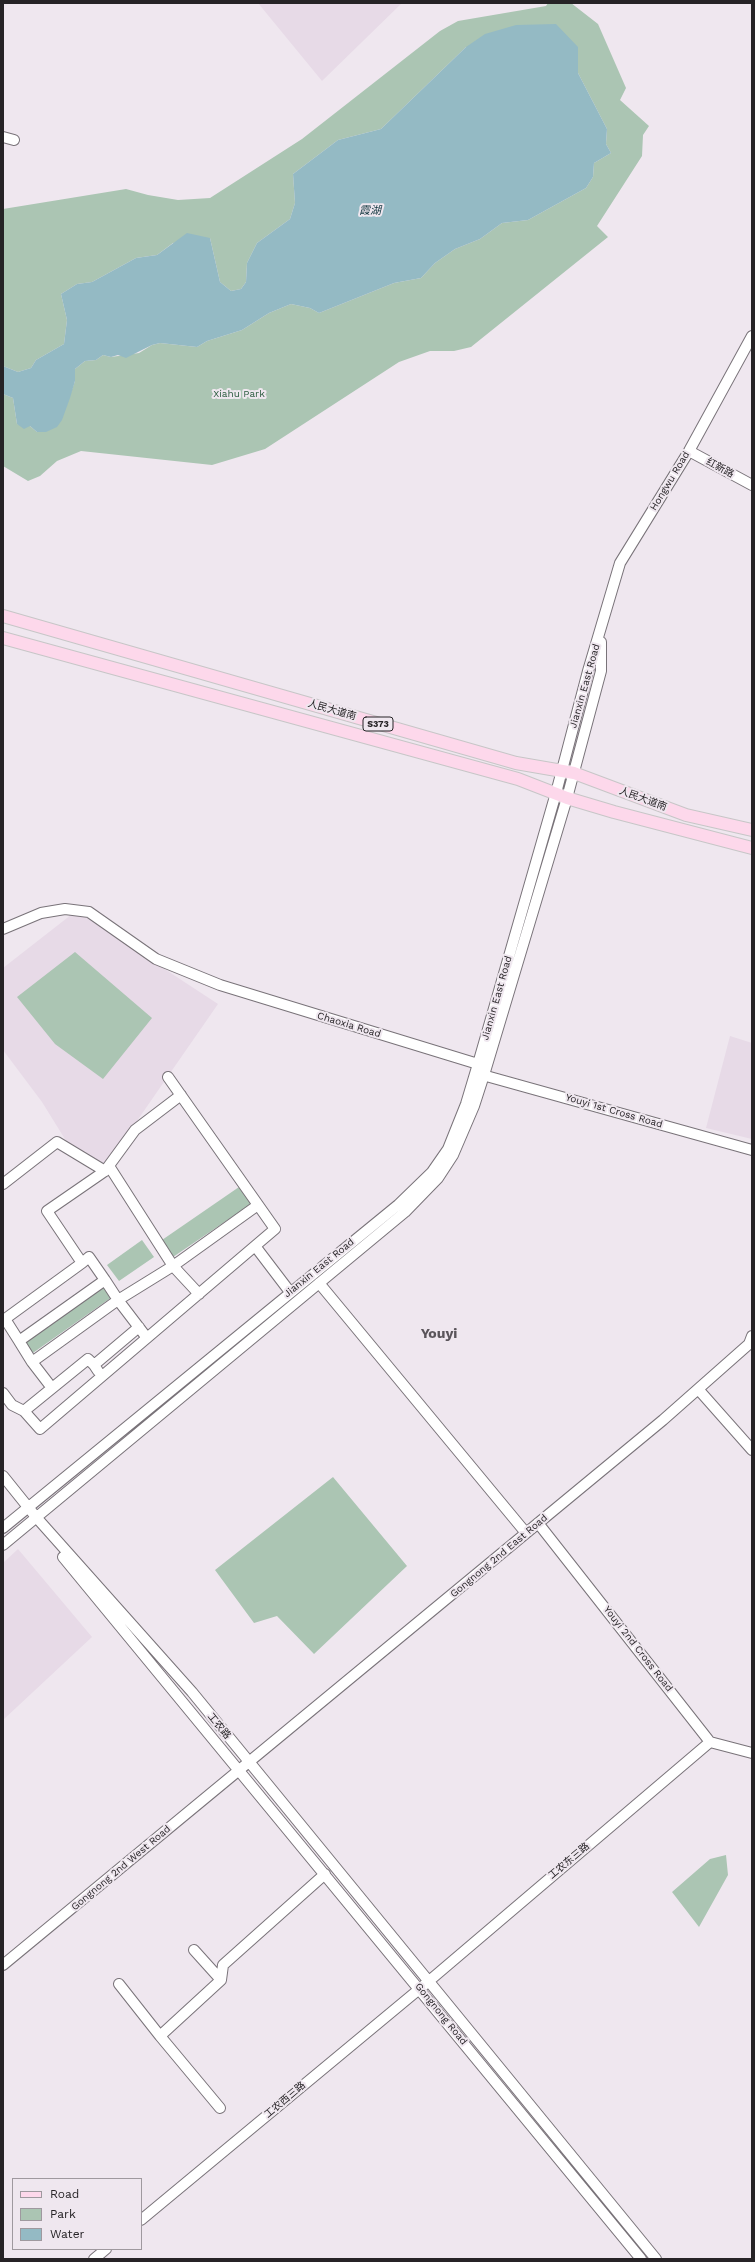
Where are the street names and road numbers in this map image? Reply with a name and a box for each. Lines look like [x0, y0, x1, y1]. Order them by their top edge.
street label: Hongwu Road [648, 449, 692, 513]
street label: 红新路 [704, 456, 736, 480]
street label: Jianxin East Road [567, 643, 603, 729]
street label: 人民大道南 [306, 697, 358, 723]
road number: S373 [363, 717, 393, 731]
street label: 人民大道南 [617, 785, 669, 813]
street label: Jianxin East Road [479, 955, 515, 1041]
street label: Chaoxia Road [316, 1010, 382, 1040]
street label: Youyi 1st Cross Road [564, 1091, 664, 1131]
street label: Jianxin East Road [281, 1236, 357, 1300]
street label: Gongnong 2nd East Road [448, 1512, 550, 1600]
street label: Youyi 2nd Cross Road [601, 1604, 675, 1694]
street label: 工农路 [205, 1711, 233, 1741]
street label: Gongnong 2nd West Road [69, 1823, 173, 1913]
street label: 工农东三路 [546, 1840, 592, 1882]
street label: Gongnong Road [412, 1981, 470, 2047]
street label: 工农西三路 [262, 2079, 308, 2121]

